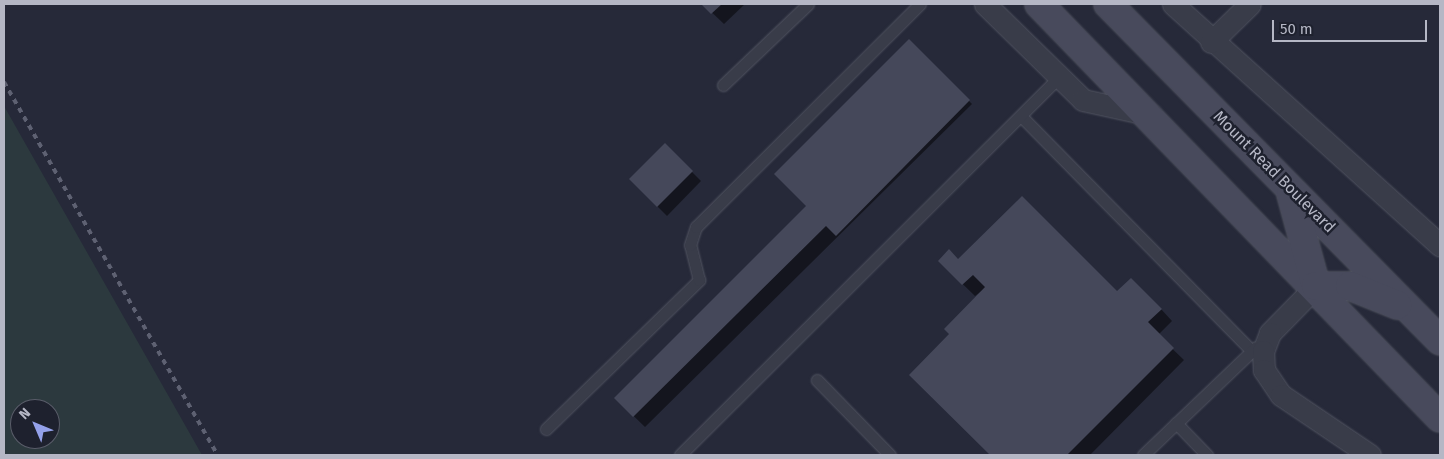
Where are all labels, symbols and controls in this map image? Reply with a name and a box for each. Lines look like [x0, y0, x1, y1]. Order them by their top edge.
scale bar [1274, 10, 1429, 42]
text: 50 m [1280, 20, 1313, 38]
street label: Mount Read Boulevard [1209, 107, 1339, 237]
north arrow [10, 399, 60, 449]
text: N [15, 404, 34, 423]

